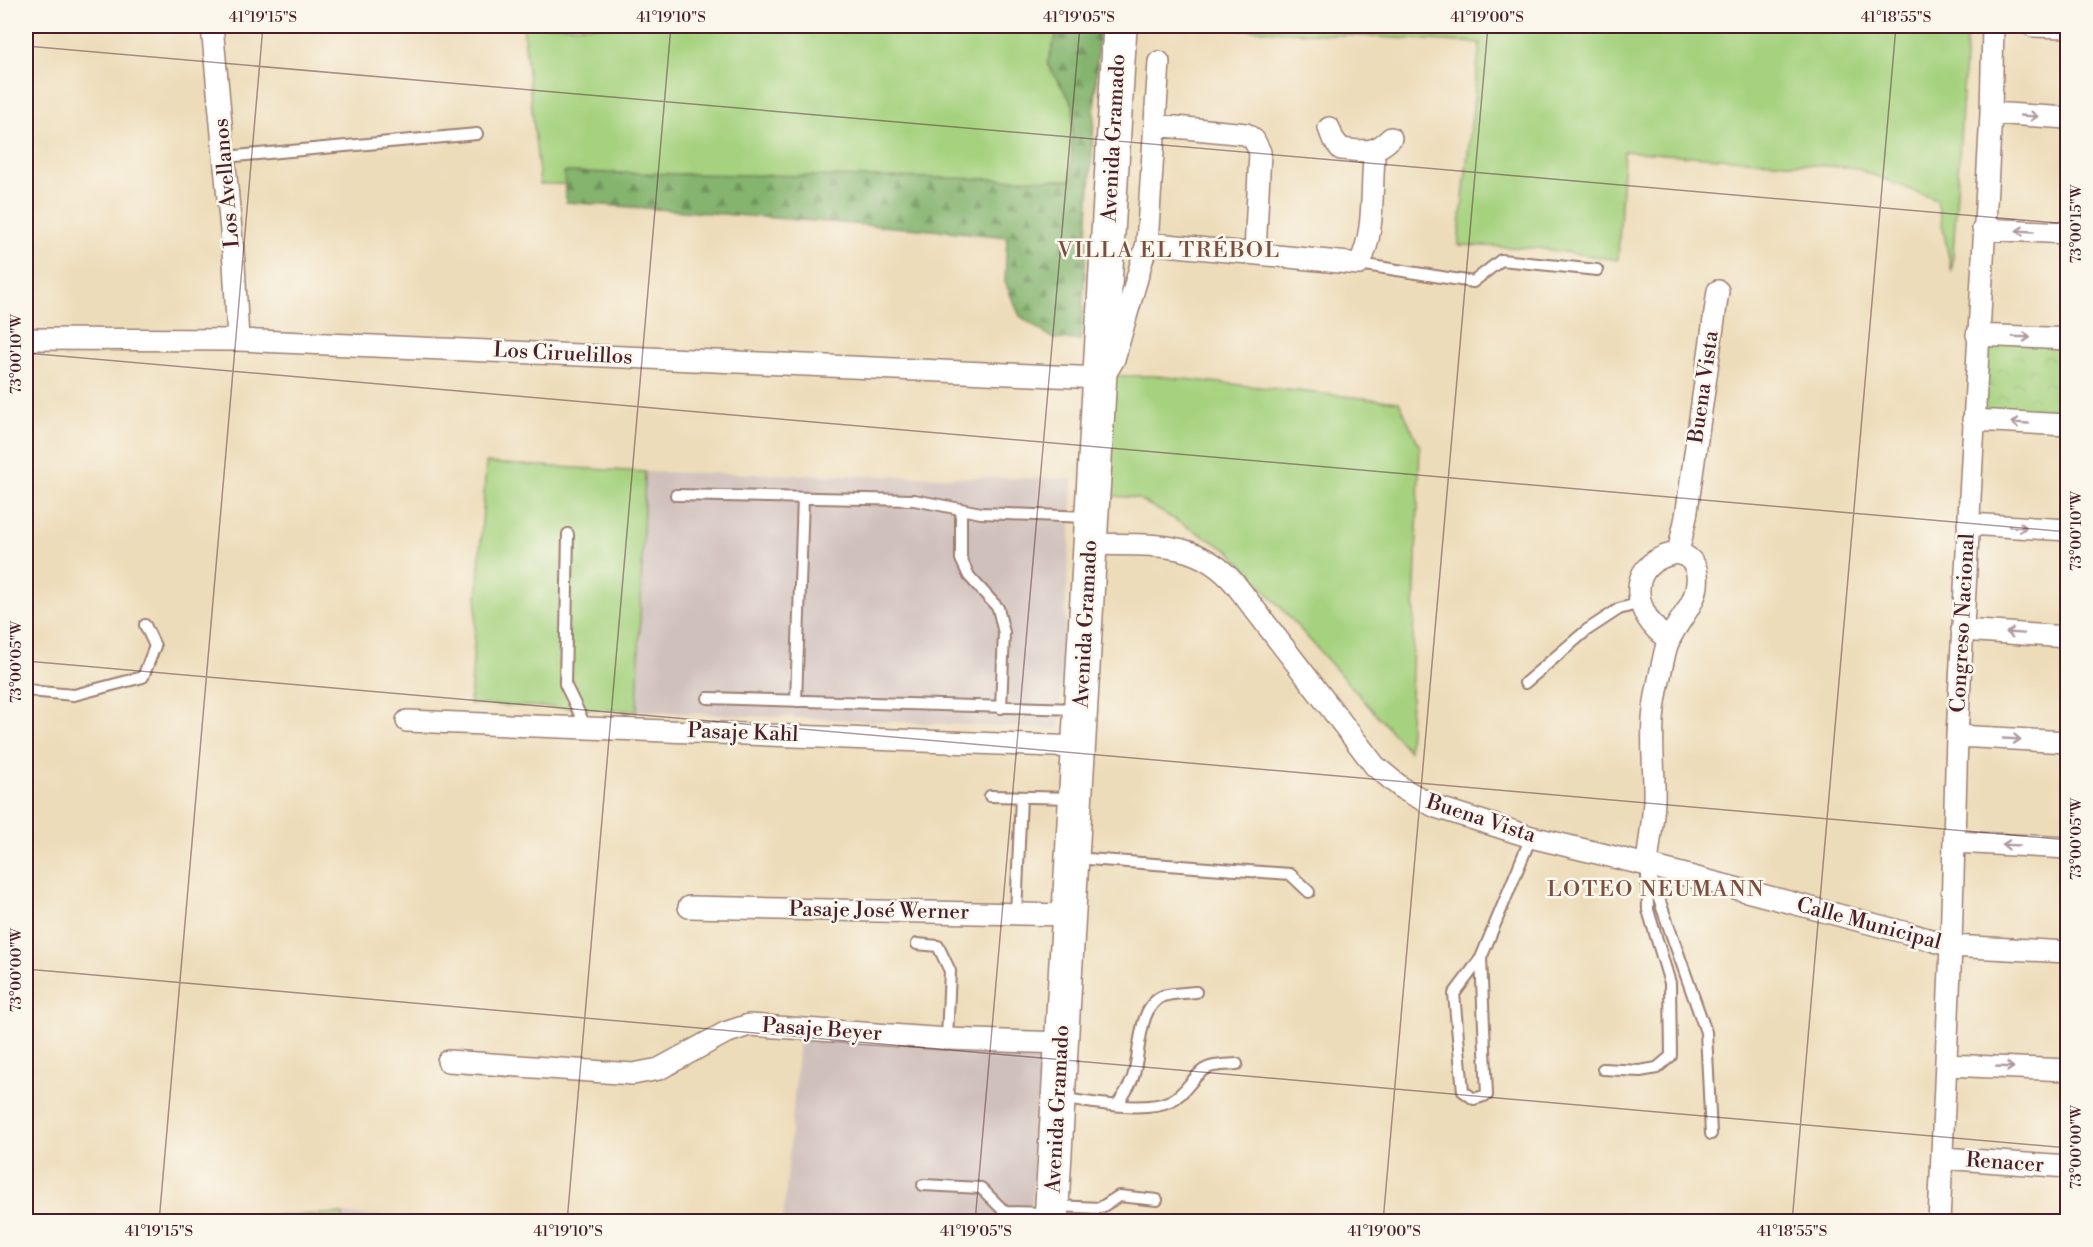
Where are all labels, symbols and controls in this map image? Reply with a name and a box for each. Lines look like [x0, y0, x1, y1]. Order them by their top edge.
text: 41°19'15"S [229, 8, 297, 27]
text: 41°19'10"S [636, 8, 706, 27]
text: 41°19'05"S [1043, 8, 1115, 27]
text: 41°19'00"S [1450, 8, 1524, 27]
text: 41°18'55"S [1861, 8, 1931, 27]
street label: Avenida Gramado [1097, 53, 1131, 224]
one-way arrow [2019, 110, 2039, 121]
street label: Los Avellanos [208, 117, 246, 249]
text: 73°00'15"W [2067, 184, 2086, 263]
one-way arrow [2016, 226, 2036, 237]
district label: VILLA EL TRÉBOL [1056, 236, 1281, 264]
text: 73°00'10"W [7, 314, 26, 394]
street label: Buena Vista [1683, 329, 1725, 446]
one-way arrow [2012, 331, 2032, 343]
street label: Los Ciruelillos [493, 337, 633, 371]
one-way arrow [2011, 417, 2031, 428]
text: 73°00'10"W [2067, 491, 2086, 571]
one-way arrow [2007, 522, 2027, 533]
street label: Congreso Nacional [1945, 533, 1981, 713]
street label: Avenida Gramado [1069, 539, 1103, 710]
text: 73°00'05"W [7, 621, 26, 703]
one-way arrow [2005, 627, 2025, 638]
street label: Pasaje Kahl [687, 718, 799, 748]
one-way arrow [2002, 733, 2022, 744]
street label: Buena Vista [1422, 789, 1539, 849]
text: 73°00'05"W [2067, 798, 2086, 880]
one-way arrow [2002, 840, 2022, 851]
district label: LOTEO NEUMANN [1547, 876, 1765, 903]
street label: Calle Municipal [1794, 892, 1944, 956]
street label: Pasaje José Werner [789, 896, 969, 926]
text: 73°00'00"W [7, 928, 26, 1012]
street label: Pasaje Beyer [761, 1013, 883, 1047]
street label: Avenida Gramado [1041, 1024, 1075, 1195]
one-way arrow [1994, 1062, 2014, 1073]
text: 73°00'00"W [2067, 1105, 2086, 1189]
street label: Renacer [1965, 1147, 2045, 1179]
text: 41°19'15"S [125, 1222, 193, 1241]
text: 41°19'10"S [533, 1222, 603, 1241]
text: 41°19'05"S [940, 1222, 1012, 1241]
text: 41°19'00"S [1347, 1222, 1421, 1241]
text: 41°18'55"S [1757, 1222, 1827, 1241]

